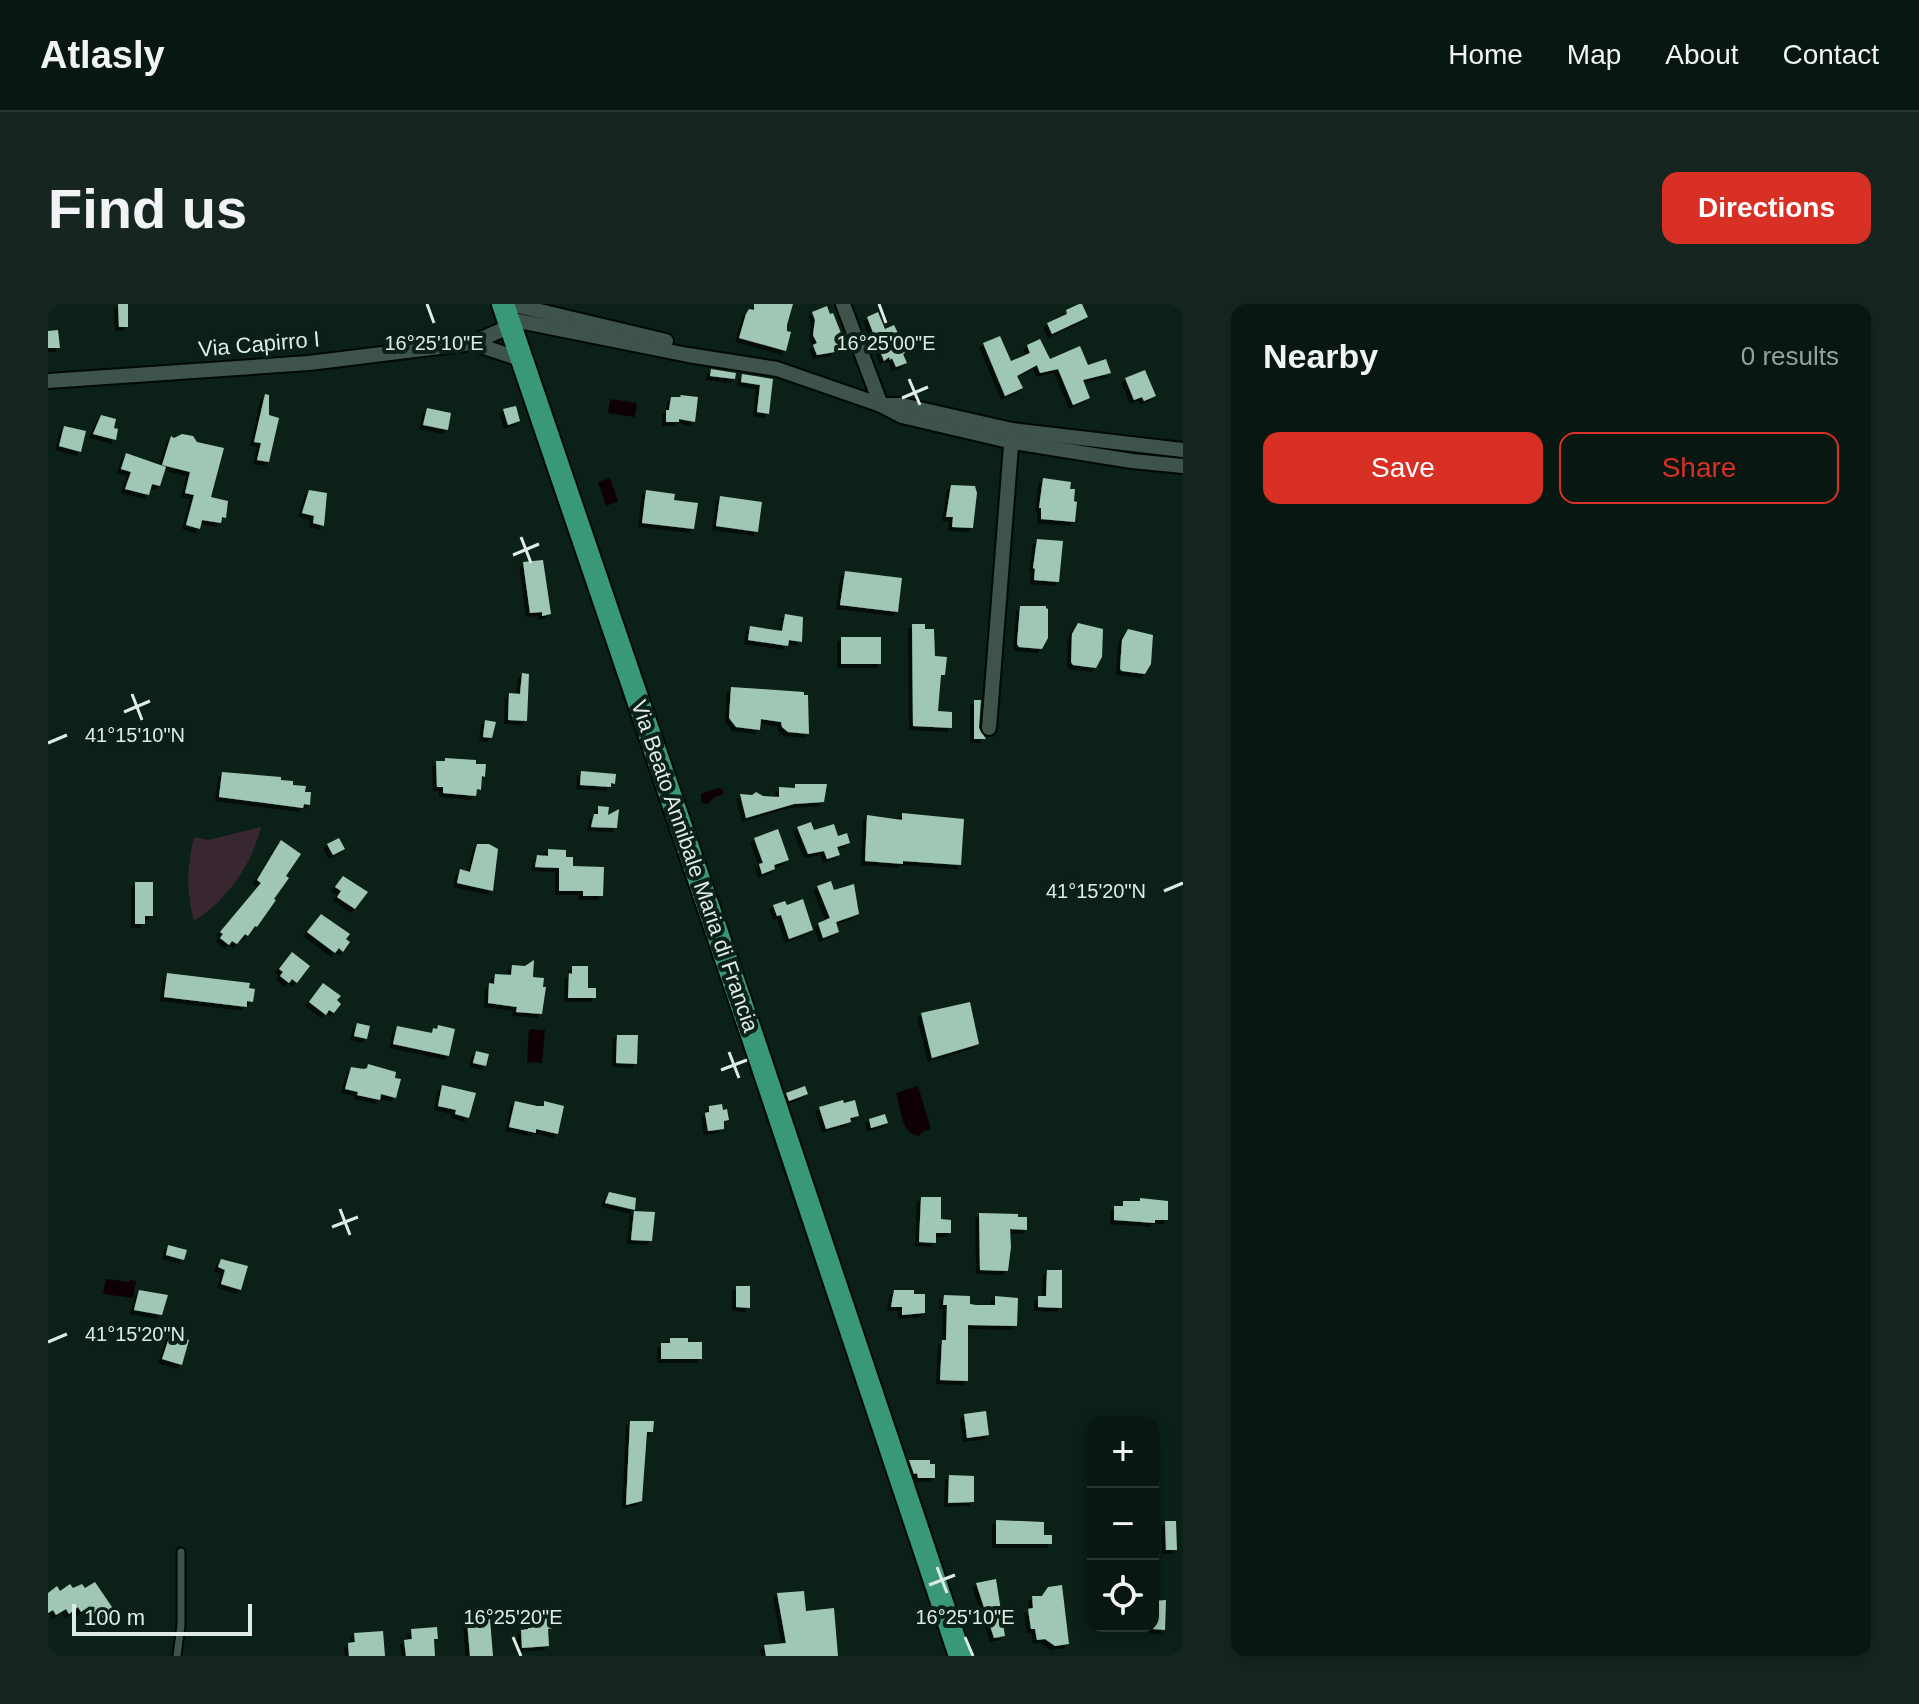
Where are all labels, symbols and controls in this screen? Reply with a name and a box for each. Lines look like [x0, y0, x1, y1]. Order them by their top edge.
text: Atlasly [40, 34, 165, 76]
text: Home [1448, 39, 1523, 70]
text: Map [1567, 39, 1621, 70]
text: About [1665, 39, 1739, 70]
text: Contact [1783, 39, 1879, 70]
button: Directions [1662, 172, 1871, 244]
text: Find us [48, 177, 247, 240]
street label: Via Capirro I [197, 326, 321, 362]
text: 16°25'10"E [385, 332, 484, 354]
text: 16°25'00"E [837, 332, 936, 354]
text: Nearby [1263, 337, 1378, 375]
text: 0 results [1741, 341, 1839, 371]
button: Save [1263, 432, 1543, 504]
button: Share [1559, 432, 1839, 504]
street label: Via Beato Annibale Maria di Francia [626, 697, 764, 1036]
text: 41°15'10"N [85, 724, 185, 746]
text: 41°15'20"N [1046, 880, 1146, 902]
text: 41°15'20"N [85, 1323, 185, 1345]
map controls [1087, 1416, 1159, 1632]
button: + [1087, 1416, 1159, 1488]
button: − [1087, 1488, 1159, 1560]
button: locate [1087, 1560, 1159, 1632]
scale bar [72, 1600, 252, 1636]
text: 100 m [84, 1605, 145, 1630]
text: 16°25'20"E [464, 1606, 563, 1628]
text: 16°25'10"E [916, 1606, 1015, 1628]

